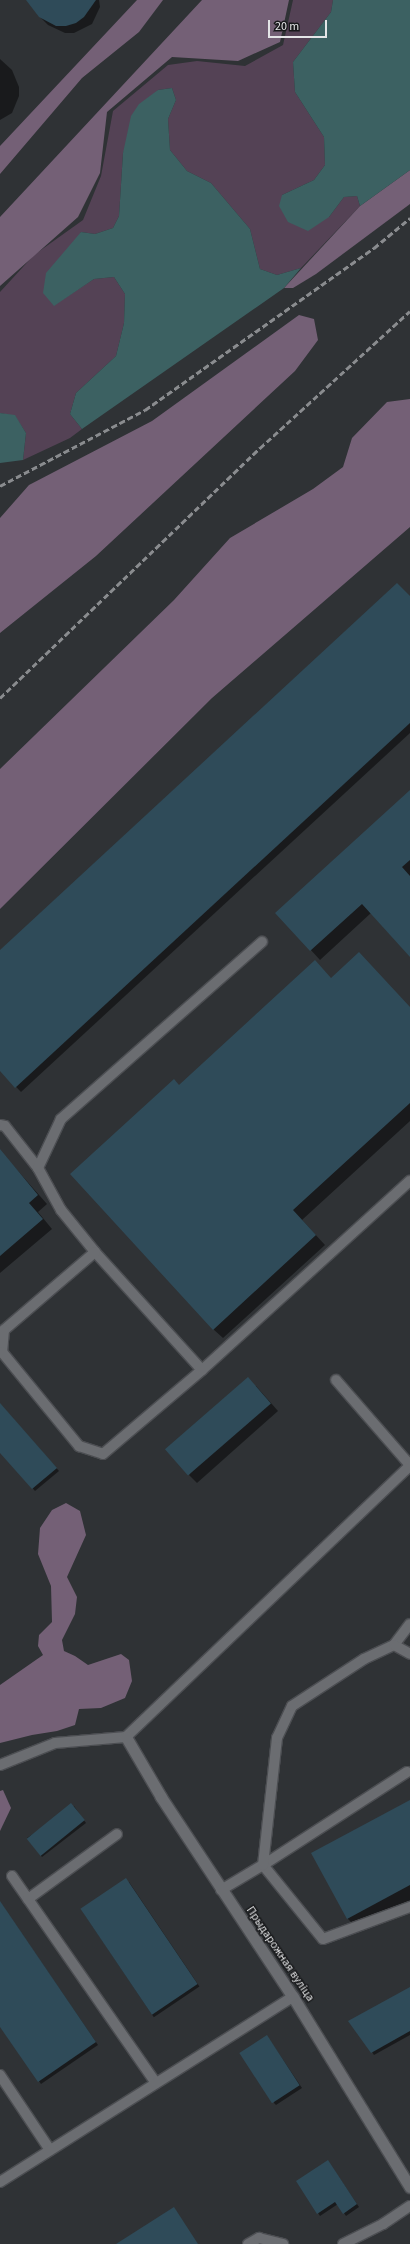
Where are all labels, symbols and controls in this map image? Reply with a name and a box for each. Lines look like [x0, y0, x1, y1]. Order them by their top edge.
scale bar [270, 12, 329, 38]
text: 20 m [275, 18, 299, 35]
street label: Прыдарожная вуліца [243, 1904, 317, 2004]

